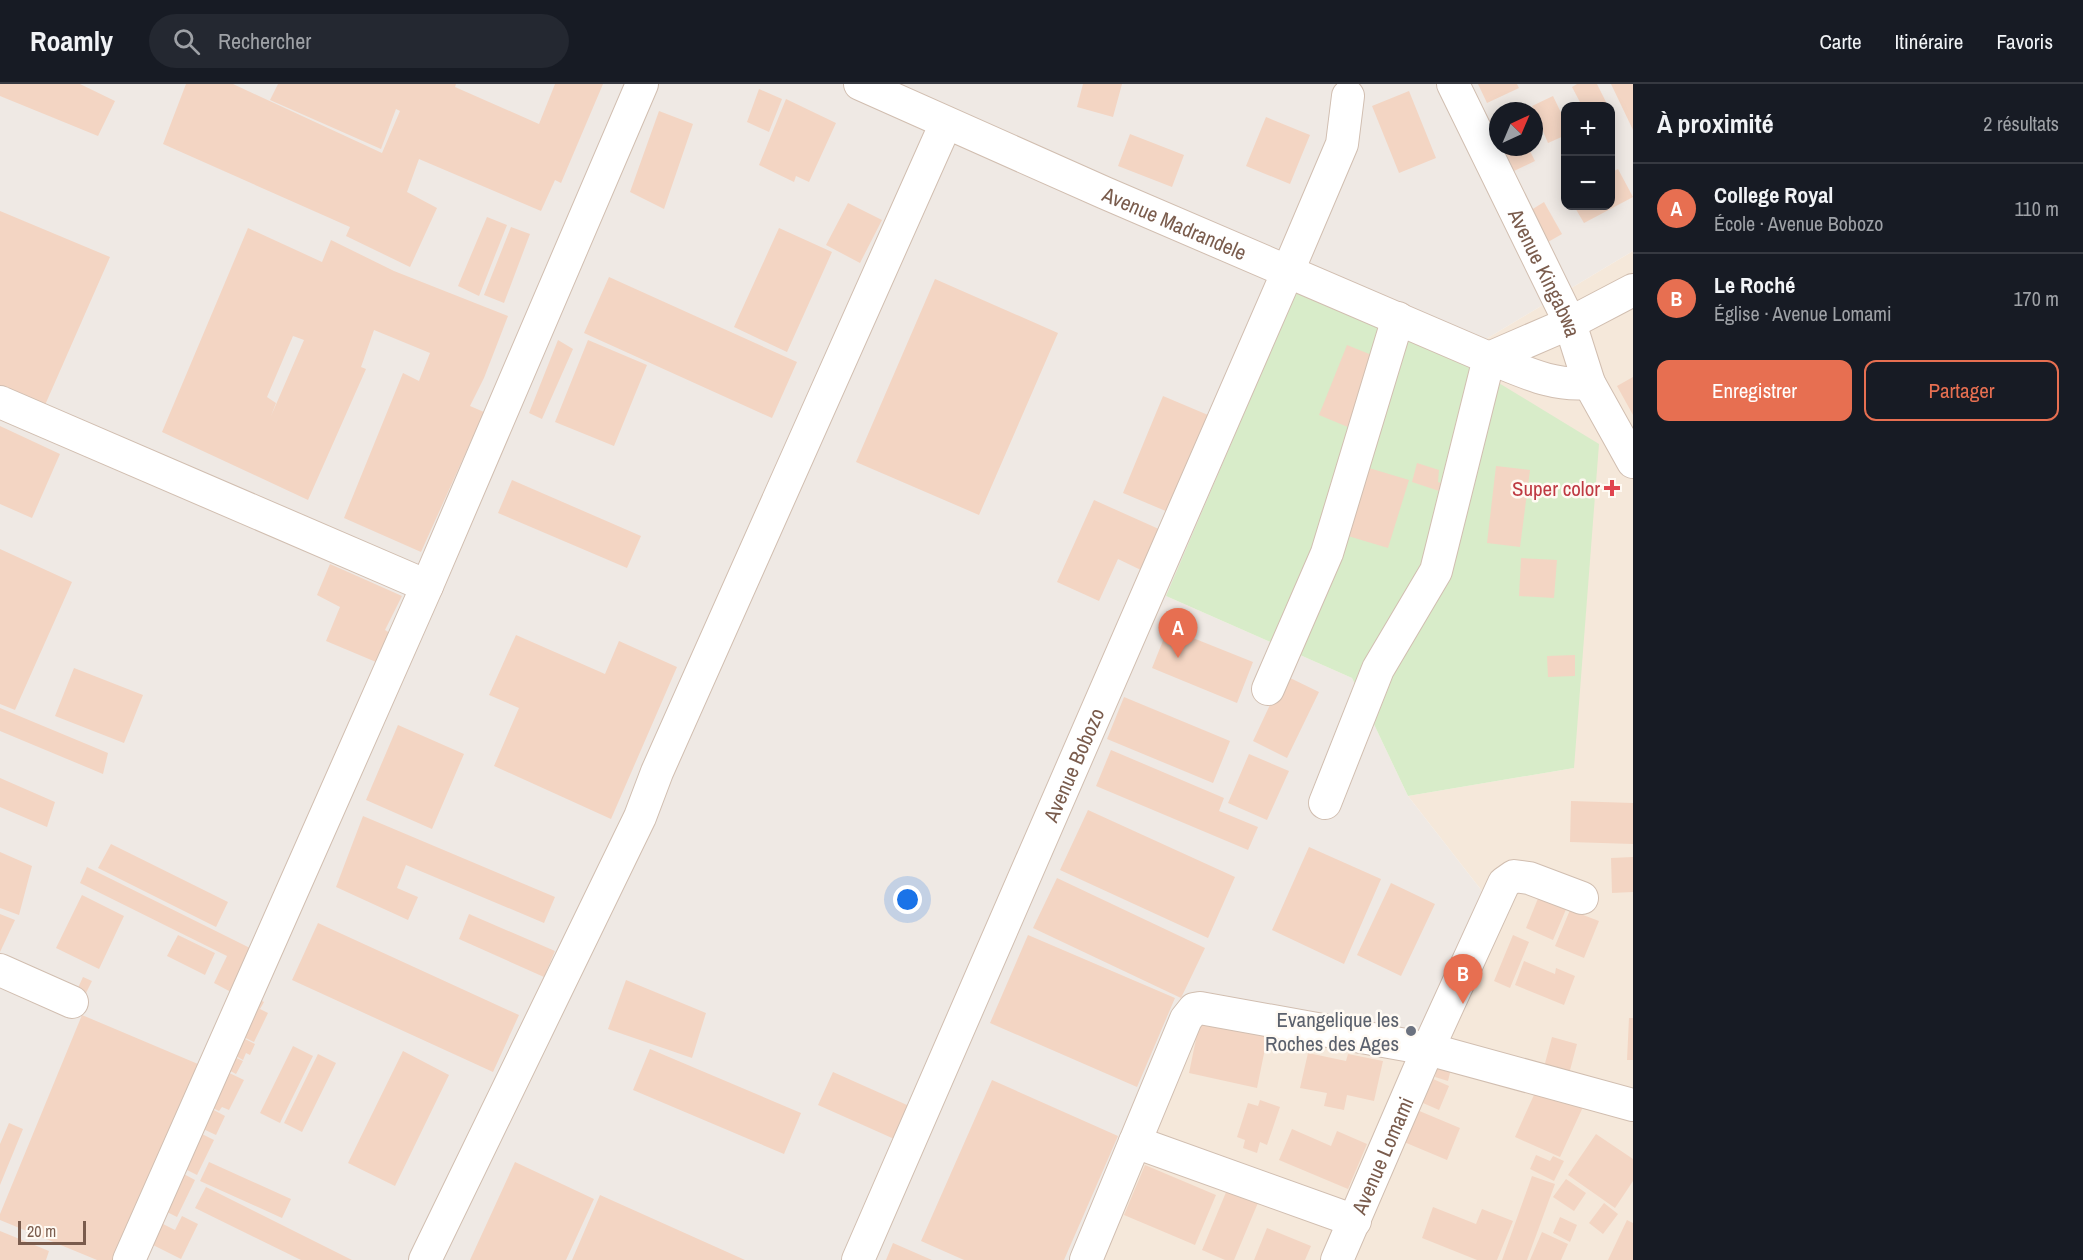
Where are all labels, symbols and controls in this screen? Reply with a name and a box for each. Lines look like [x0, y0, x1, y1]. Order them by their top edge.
search box [149, 14, 569, 68]
text: Roamly [30, 22, 113, 60]
icon: search [170, 25, 203, 58]
text: Rechercher [218, 26, 311, 56]
text: Carte [1819, 27, 1862, 56]
text: Itinéraire [1895, 27, 1963, 56]
text: Favoris [1996, 27, 2053, 56]
north arrow [1489, 102, 1543, 156]
map controls [1561, 102, 1615, 210]
button: + [1561, 102, 1615, 156]
text: À proximité [1657, 106, 1774, 141]
text: 2 résultats [1983, 110, 2059, 137]
button: − [1561, 156, 1615, 210]
street label: Avenue Madrandele [1097, 179, 1251, 267]
text: College Royal [1714, 180, 1833, 210]
text: A [1671, 195, 1682, 222]
text: 110 m [2015, 195, 2059, 222]
street label: Avenue Kingabwa [1501, 203, 1588, 341]
text: École · Avenue Bobozo [1714, 210, 1883, 237]
text: Le Roché [1714, 270, 1795, 300]
text: B [1671, 285, 1682, 312]
text: 170 m [2013, 285, 2059, 312]
text: Église · Avenue Lomami [1714, 300, 1892, 327]
button: Enregistrer [1657, 360, 1852, 421]
button: Partager [1864, 360, 2059, 421]
place label: Super color [1512, 474, 1600, 503]
marker: Super color [1605, 481, 1619, 495]
pin: A [1158, 608, 1198, 658]
street label: Avenue Bobozo [1035, 703, 1111, 827]
your location [893, 885, 922, 914]
pin: B [1444, 954, 1482, 1004]
place label: Evangelique les Roches des Ages [1265, 1005, 1399, 1058]
marker: Evangelique les Roches des Ages [1404, 1024, 1418, 1038]
street label: Avenue Lomami [1344, 1092, 1420, 1219]
scale bar [18, 1218, 86, 1246]
text: 20 m [27, 1220, 56, 1242]

